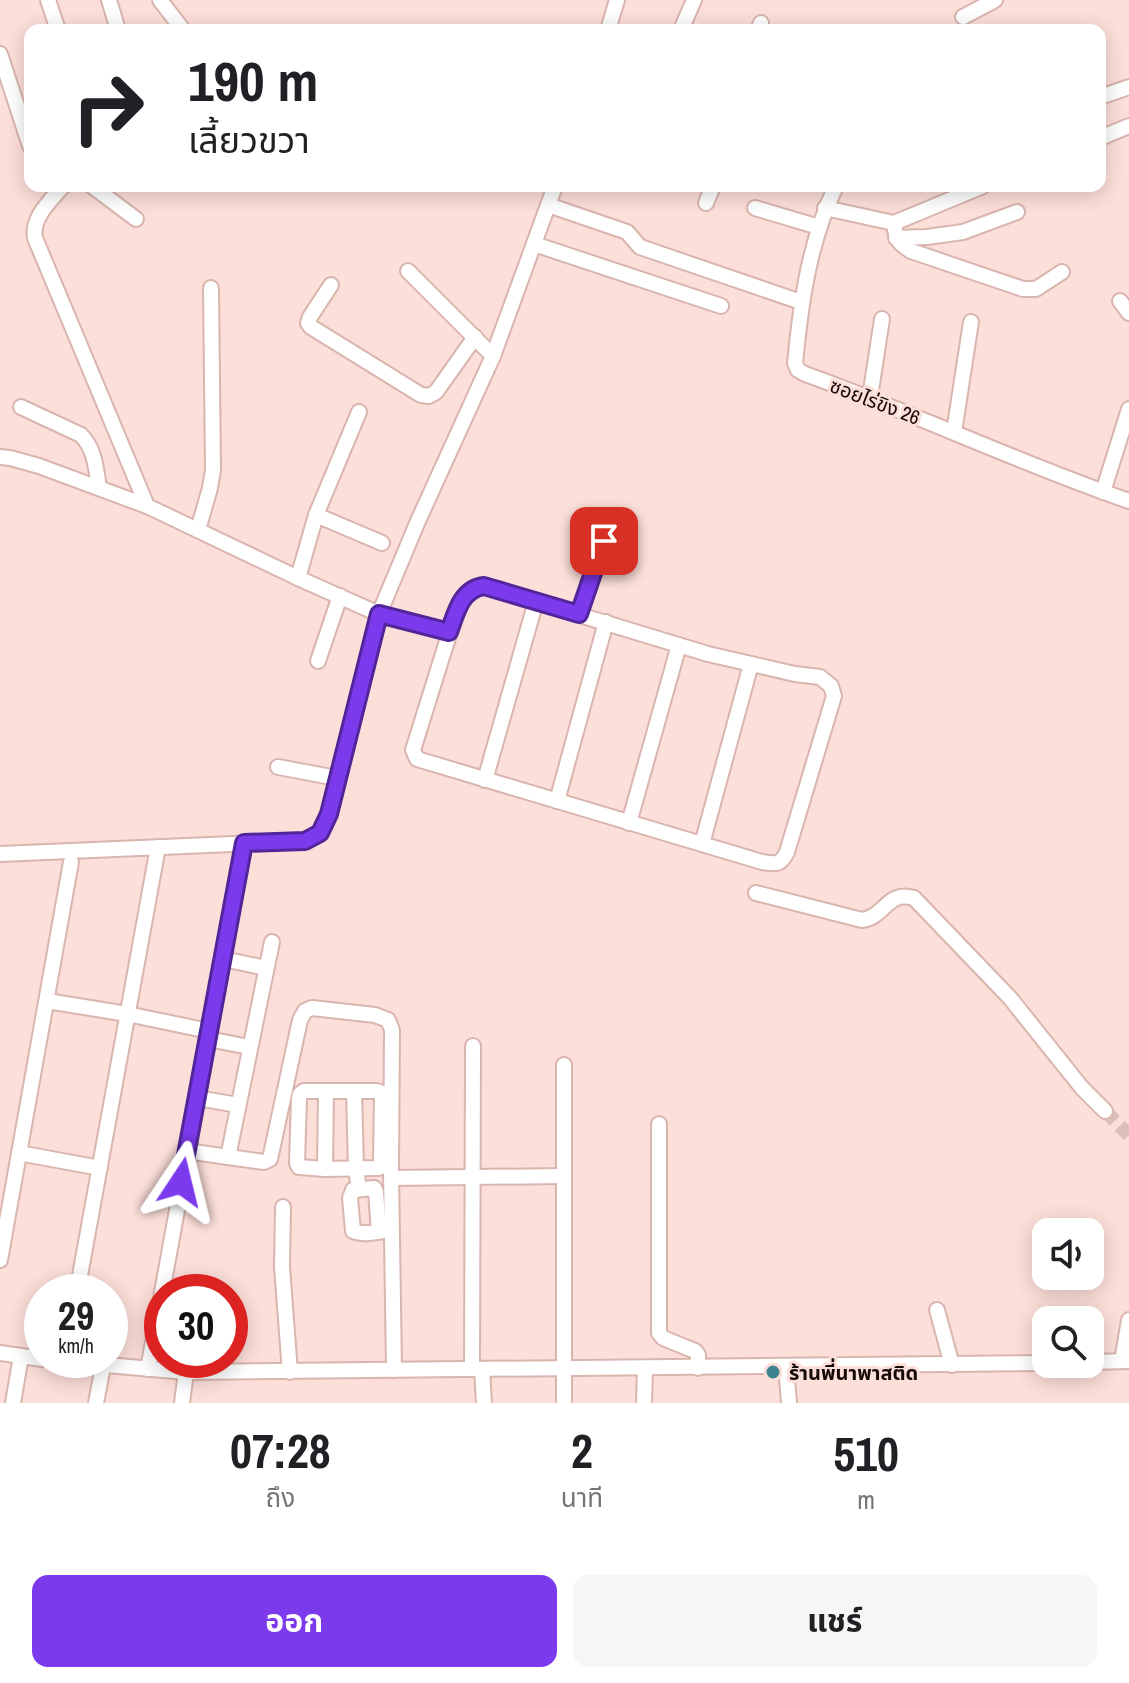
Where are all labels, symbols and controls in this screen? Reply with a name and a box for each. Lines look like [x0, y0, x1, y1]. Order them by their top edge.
text: 190 m [188, 43, 318, 118]
icon: right [56, 56, 160, 160]
text: เลี้ยวขวา [188, 116, 310, 164]
street label: ซอยไร่ขิง 26 [826, 371, 924, 431]
pin [570, 507, 638, 575]
icon: arrive [582, 519, 626, 563]
position arrow [139, 1140, 223, 1224]
map controls [1032, 1218, 1104, 1378]
button: sound [1032, 1218, 1104, 1290]
speed limit sign: 30 [144, 1274, 248, 1378]
text: 29 [58, 1289, 94, 1342]
button: search [1032, 1306, 1104, 1378]
text: km/h [58, 1332, 94, 1359]
place label: ร้านพี่นาพาสติด [789, 1358, 918, 1386]
marker: ร้านพี่นาพาสติด [764, 1363, 782, 1381]
text: 07:28 [230, 1418, 331, 1483]
text: 2 [571, 1418, 593, 1483]
text: 510 [833, 1421, 899, 1486]
text: ถึง [266, 1480, 295, 1515]
text: นาที [561, 1480, 603, 1515]
text: m [857, 1482, 875, 1517]
button: ออก [32, 1575, 557, 1667]
button: แชร์ [573, 1575, 1097, 1667]

